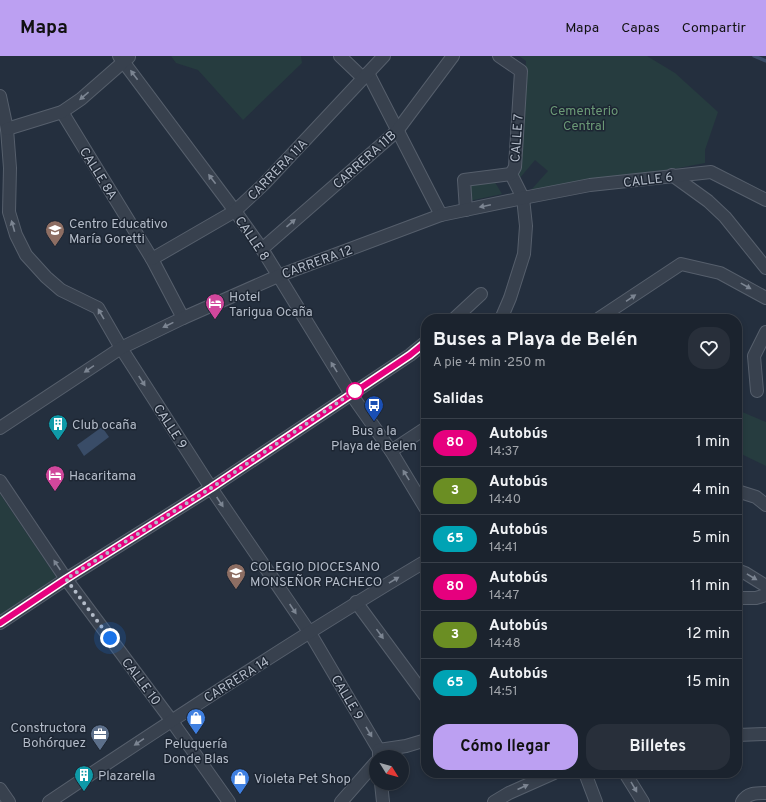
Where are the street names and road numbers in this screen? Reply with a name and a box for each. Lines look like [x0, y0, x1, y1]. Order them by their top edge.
street label: CALLE 7 [508, 113, 528, 163]
street label: CARRERA 11B [330, 128, 400, 193]
street label: CARRERA 11A [245, 136, 312, 205]
street label: CALLE 8A [75, 145, 120, 203]
street label: CALLE 6 [623, 170, 674, 192]
street label: CALLE 8 [231, 214, 272, 264]
street label: CARRERA 12 [280, 243, 355, 283]
street label: CALLE 9 [149, 402, 190, 452]
street label: CARRERA 14 [201, 654, 273, 707]
street label: CALLE 10 [117, 655, 163, 709]
street label: CALLE 9 [327, 673, 366, 724]

